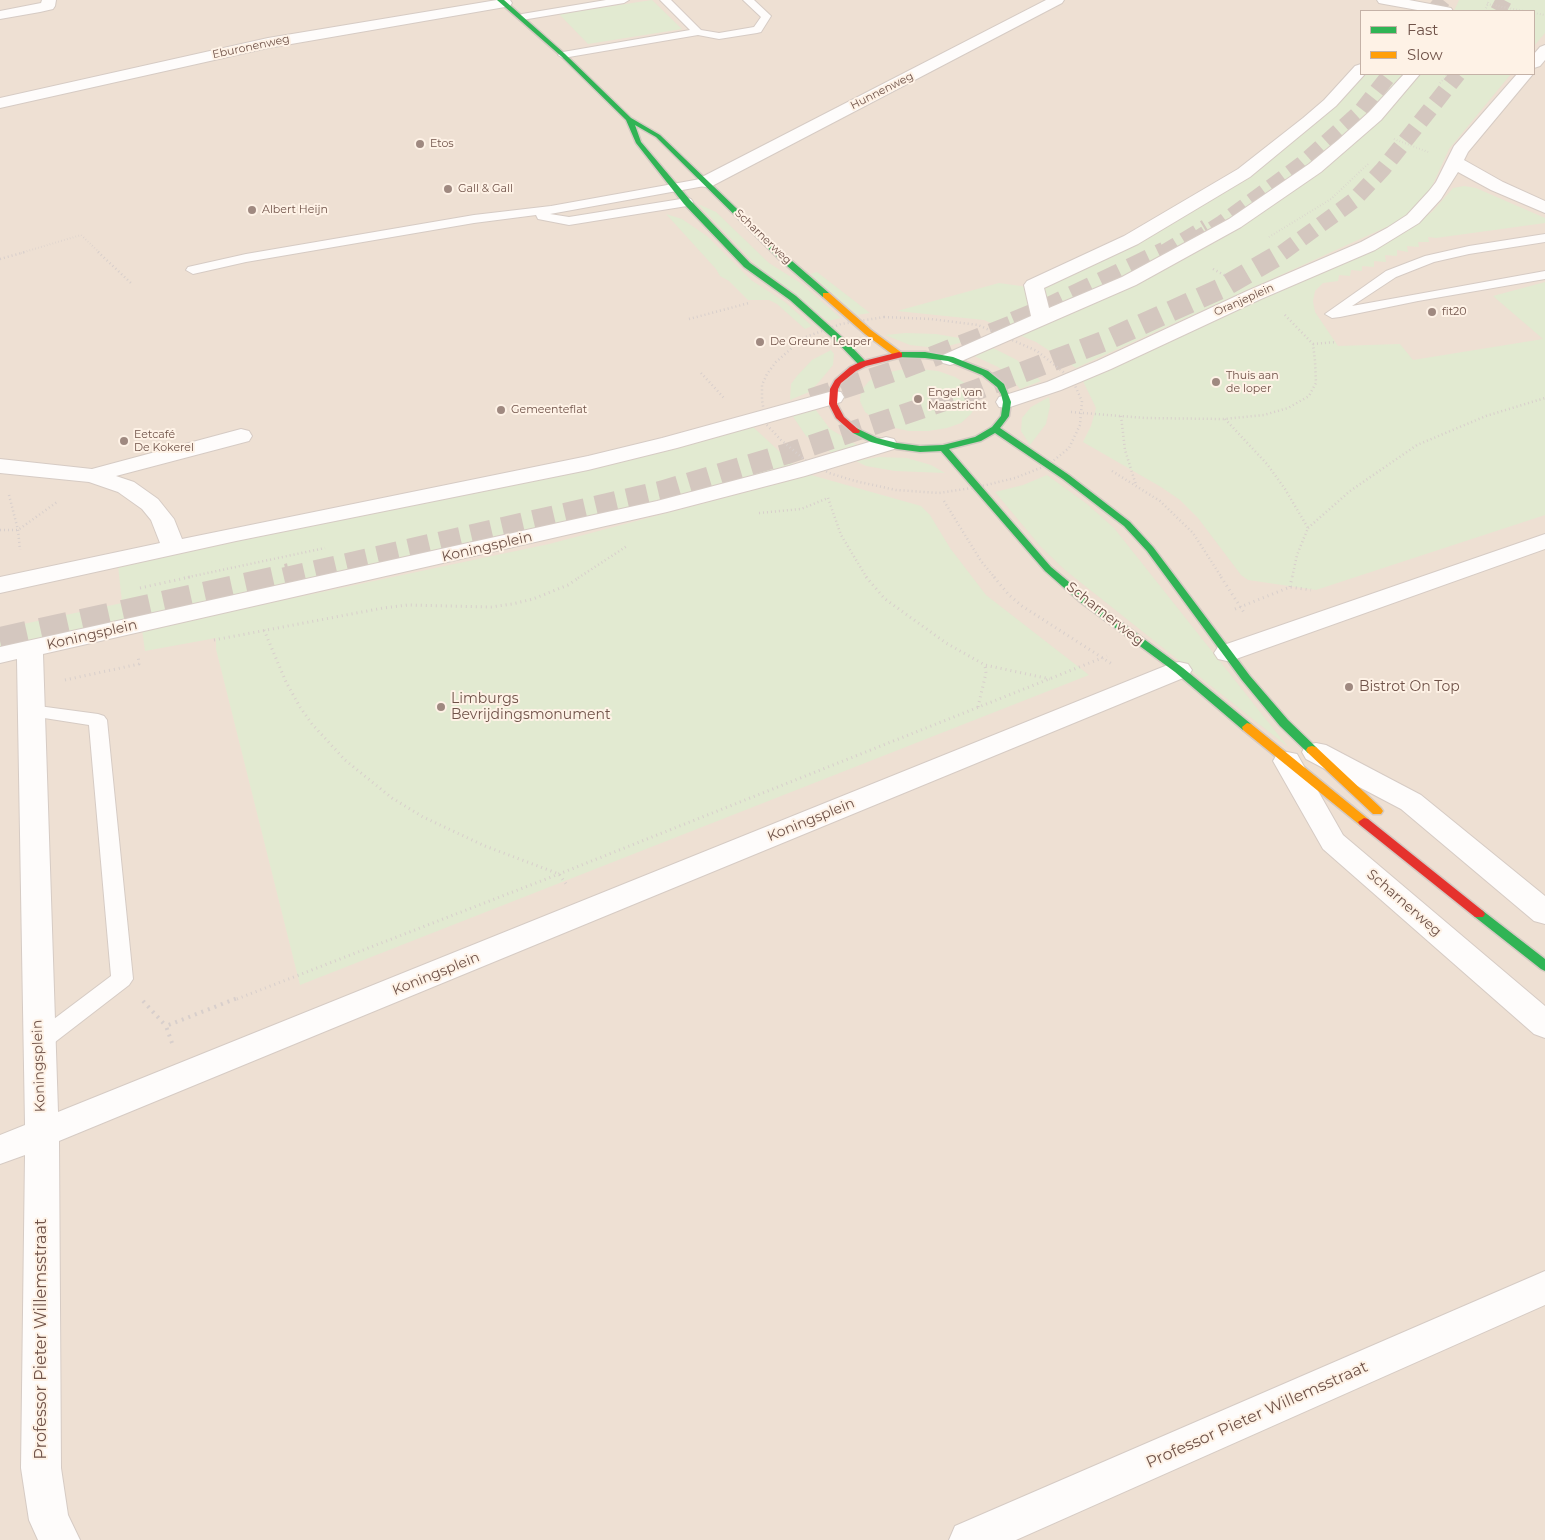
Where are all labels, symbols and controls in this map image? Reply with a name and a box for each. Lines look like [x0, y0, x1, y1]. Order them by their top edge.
legend [1360, 10, 1535, 75]
text: Fast [1407, 20, 1438, 39]
street label: Eburonenweg [211, 32, 291, 62]
text: Slow [1407, 45, 1443, 64]
street label: Hunnenweg [848, 69, 916, 113]
place label: Etos [430, 137, 454, 151]
marker: Etos [414, 138, 426, 150]
place label: Gall & Gall [458, 182, 513, 196]
marker: Gall & Gall [442, 183, 454, 195]
place label: Albert Heijn [262, 203, 328, 217]
marker: Albert Heijn [246, 204, 258, 216]
street label: Scharnerweg [732, 207, 794, 267]
street label: Oranjeplein [1212, 281, 1276, 319]
place label: fit20 [1442, 305, 1467, 319]
marker: fit20 [1426, 306, 1438, 318]
place label: De Greune Leuper [770, 335, 871, 349]
marker: De Greune Leuper [754, 336, 766, 348]
place label: Thuis aan de loper [1226, 369, 1279, 395]
marker: Thuis aan de loper [1210, 376, 1222, 388]
place label: Engel van Maastricht [928, 386, 987, 412]
marker: Engel van Maastricht [912, 393, 924, 405]
place label: Gemeenteflat [511, 403, 587, 417]
marker: Gemeenteflat [495, 404, 507, 416]
place label: Eetcafé De Kokerel [134, 428, 194, 454]
marker: Eetcafé De Kokerel [118, 435, 130, 447]
street label: Koningsplein [440, 528, 534, 566]
street label: Scharnerweg [1063, 579, 1147, 649]
street label: Koningsplein [45, 616, 139, 654]
place label: Bistrot On Top [1359, 679, 1460, 695]
marker: Bistrot On Top [1343, 681, 1355, 693]
place label: Limburgs Bevrijdingsmonument [451, 691, 611, 724]
marker: Limburgs Bevrijdingsmonument [435, 701, 447, 713]
street label: Koningsplein [765, 795, 857, 845]
street label: Scharnerweg [1363, 866, 1445, 940]
street label: Koningsplein [390, 949, 482, 999]
street label: Koningsplein [29, 1020, 49, 1112]
street label: Professor Pieter Willemsstraat [31, 1219, 51, 1459]
street label: Professor Pieter Willemsstraat [1143, 1357, 1371, 1473]

